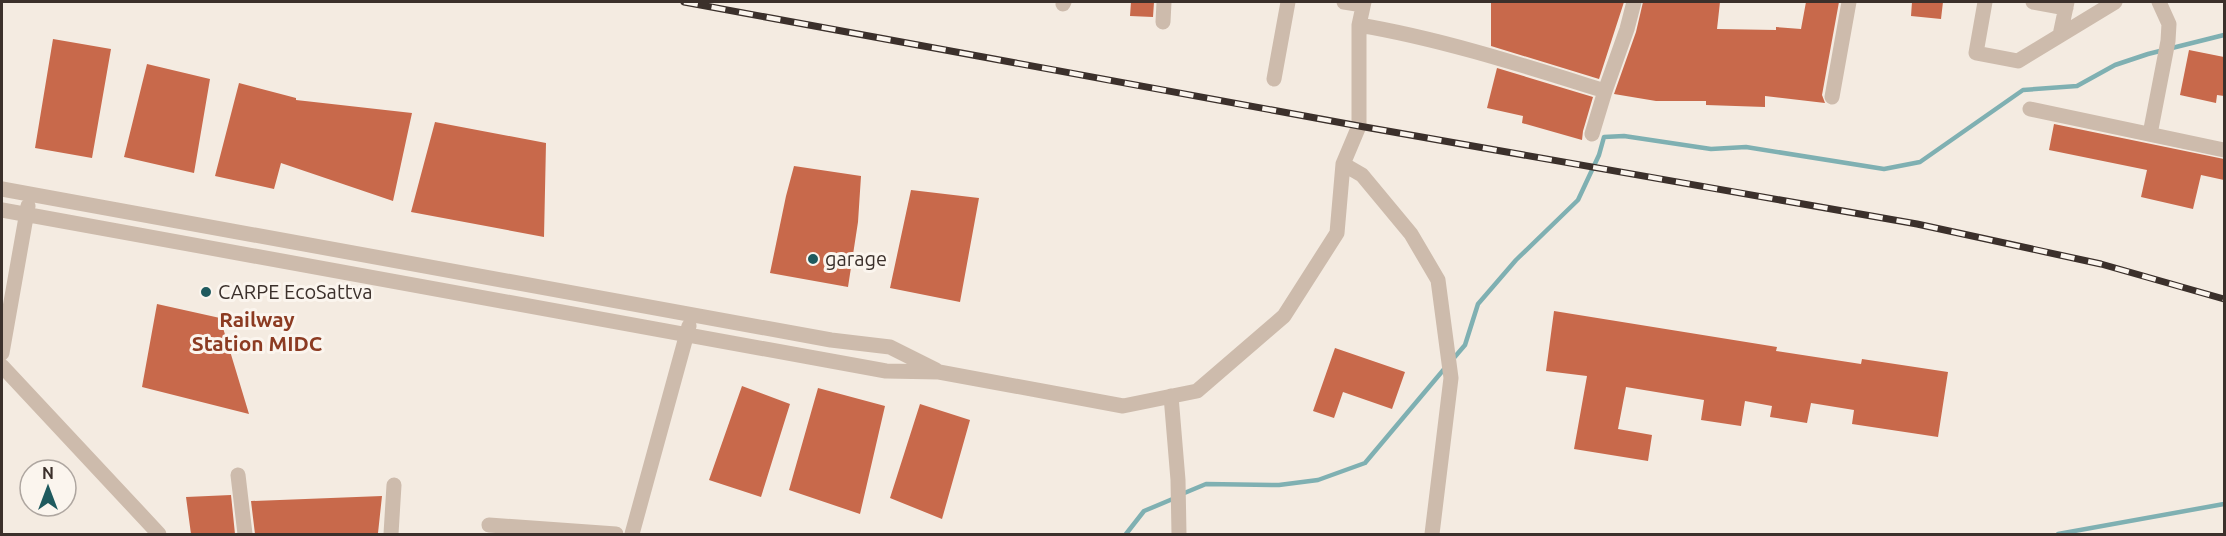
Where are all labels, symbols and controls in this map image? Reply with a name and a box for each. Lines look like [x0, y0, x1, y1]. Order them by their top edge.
place label: garage [825, 247, 887, 270]
marker: garage [806, 252, 820, 266]
place label: CARPE EcoSattva [218, 280, 373, 303]
marker: CARPE EcoSattva [199, 285, 213, 299]
district label: Railway Station MIDC [192, 307, 322, 355]
north arrow [18, 458, 78, 518]
text: N [42, 464, 54, 482]

